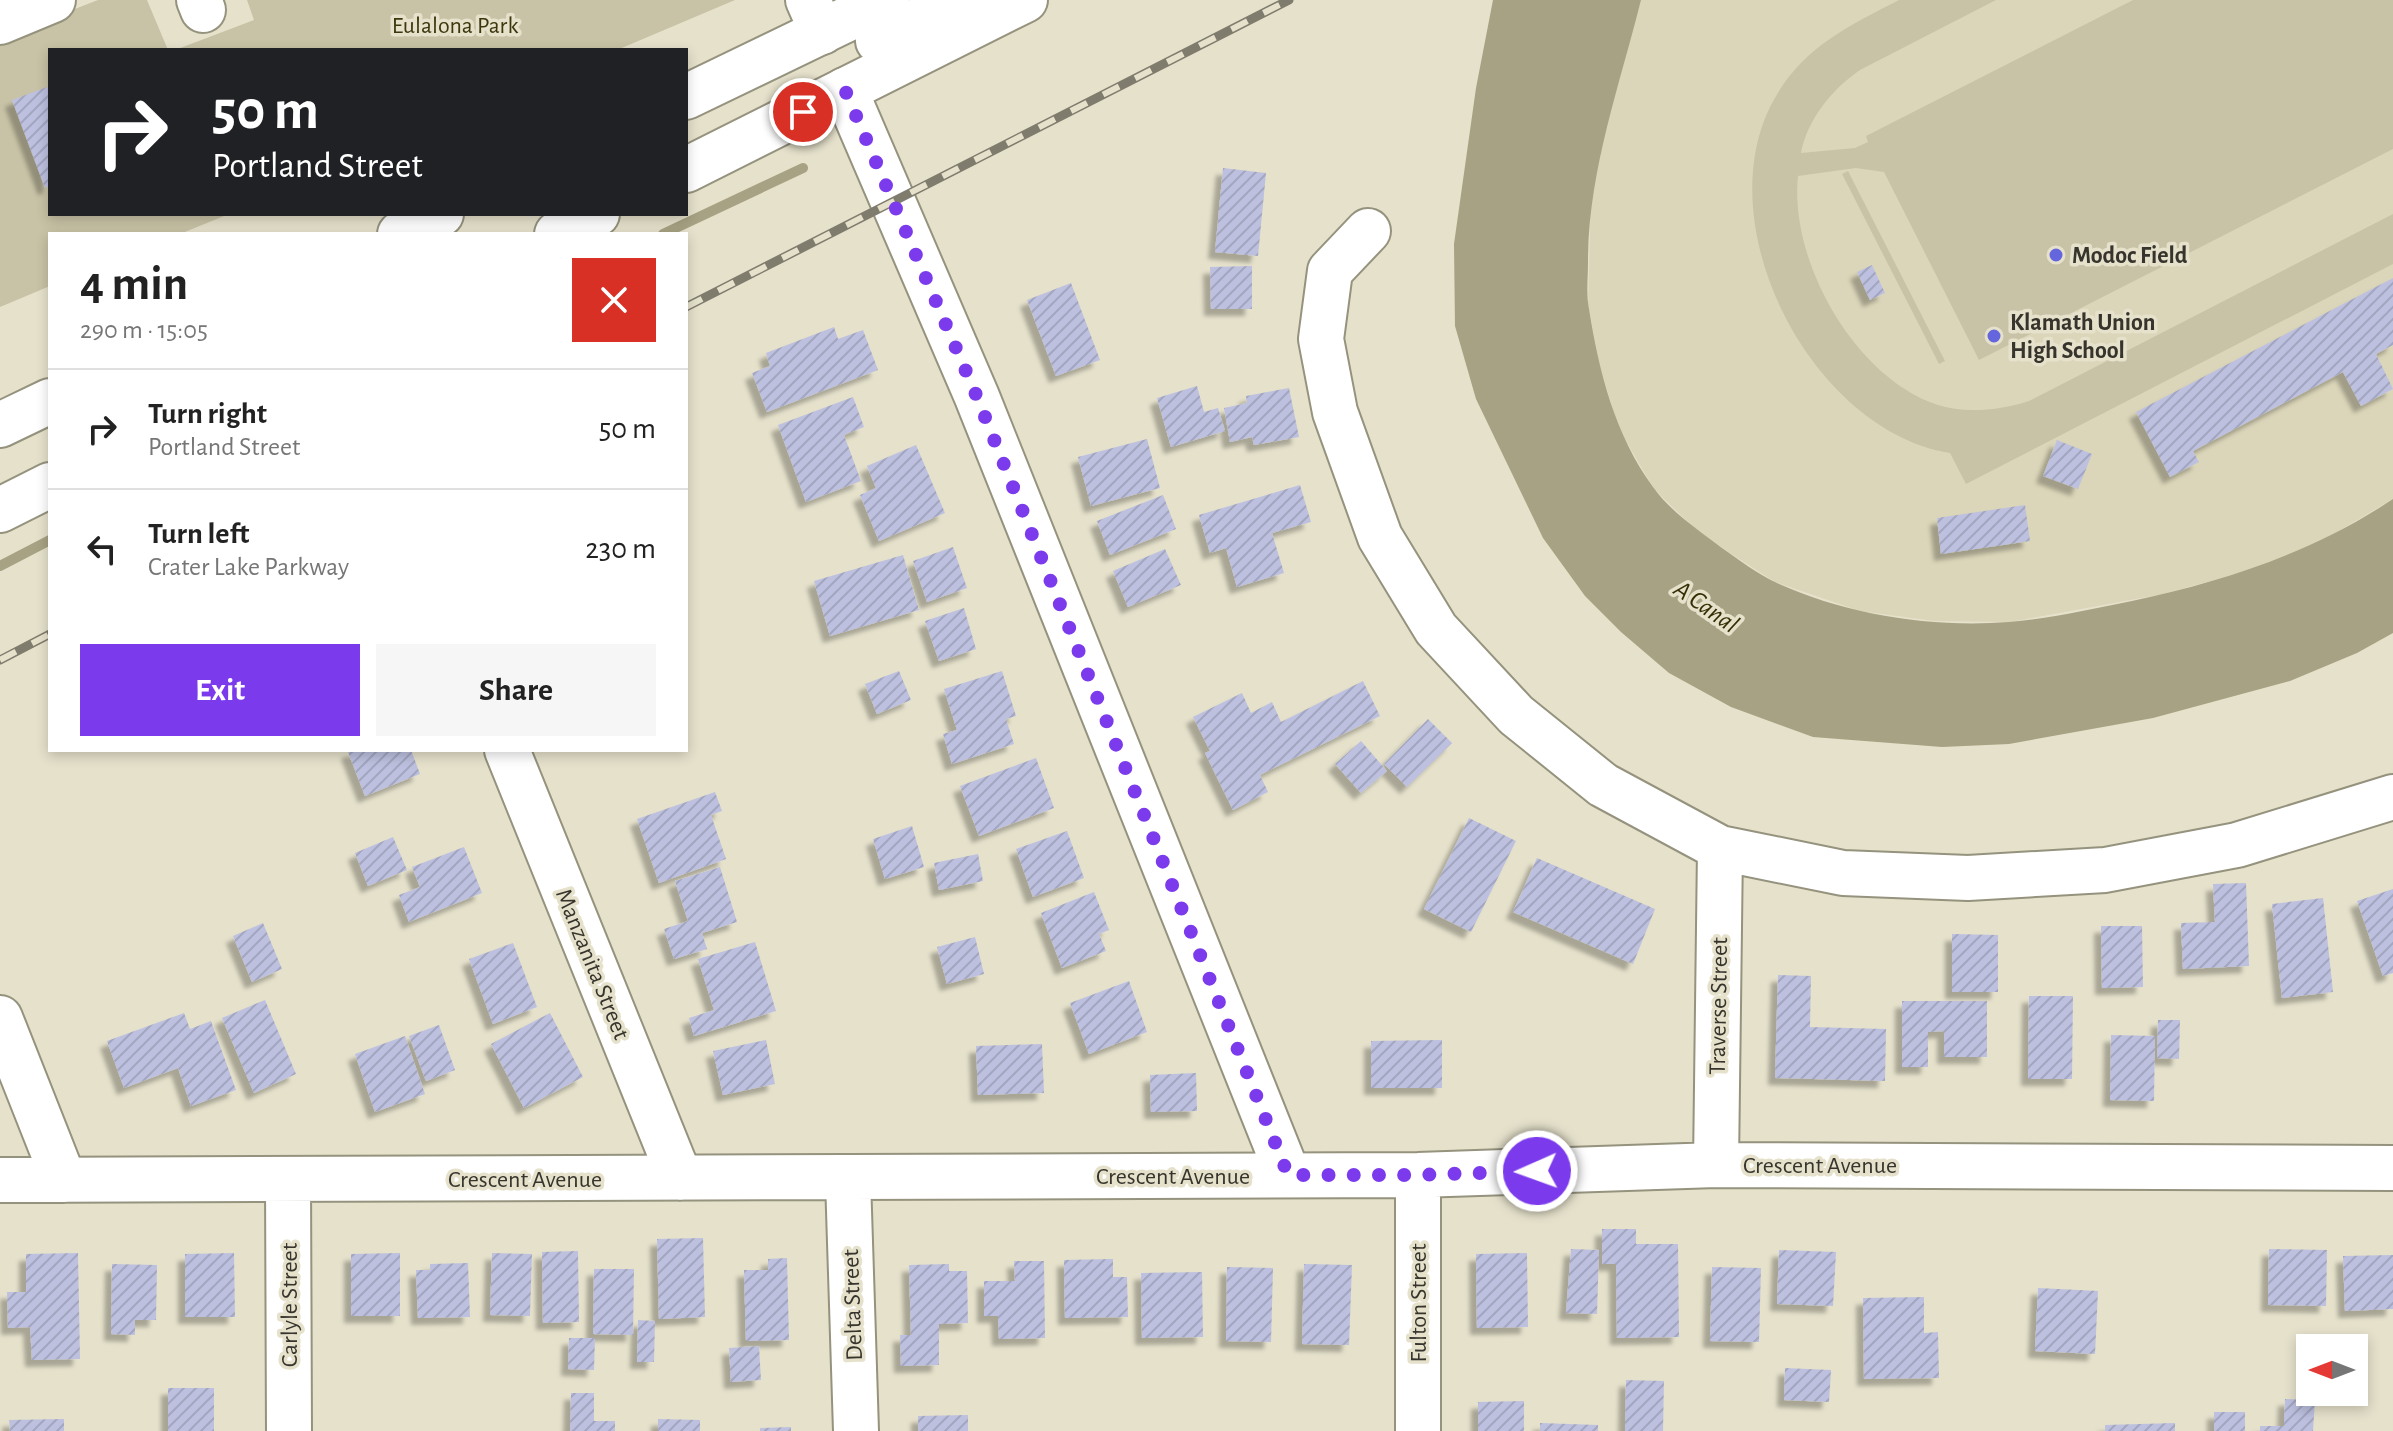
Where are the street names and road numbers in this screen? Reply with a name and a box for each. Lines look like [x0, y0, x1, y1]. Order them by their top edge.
street label: Manzanita Street [551, 886, 633, 1043]
street label: Traverse Street [1706, 937, 1732, 1075]
street label: Crescent Avenue [1743, 1154, 1897, 1178]
street label: Crescent Avenue [1096, 1165, 1250, 1189]
street label: Crescent Avenue [448, 1168, 602, 1192]
street label: Carlyle Street [278, 1242, 302, 1367]
street label: Fulton Street [1407, 1243, 1431, 1363]
street label: Delta Street [839, 1248, 867, 1361]

